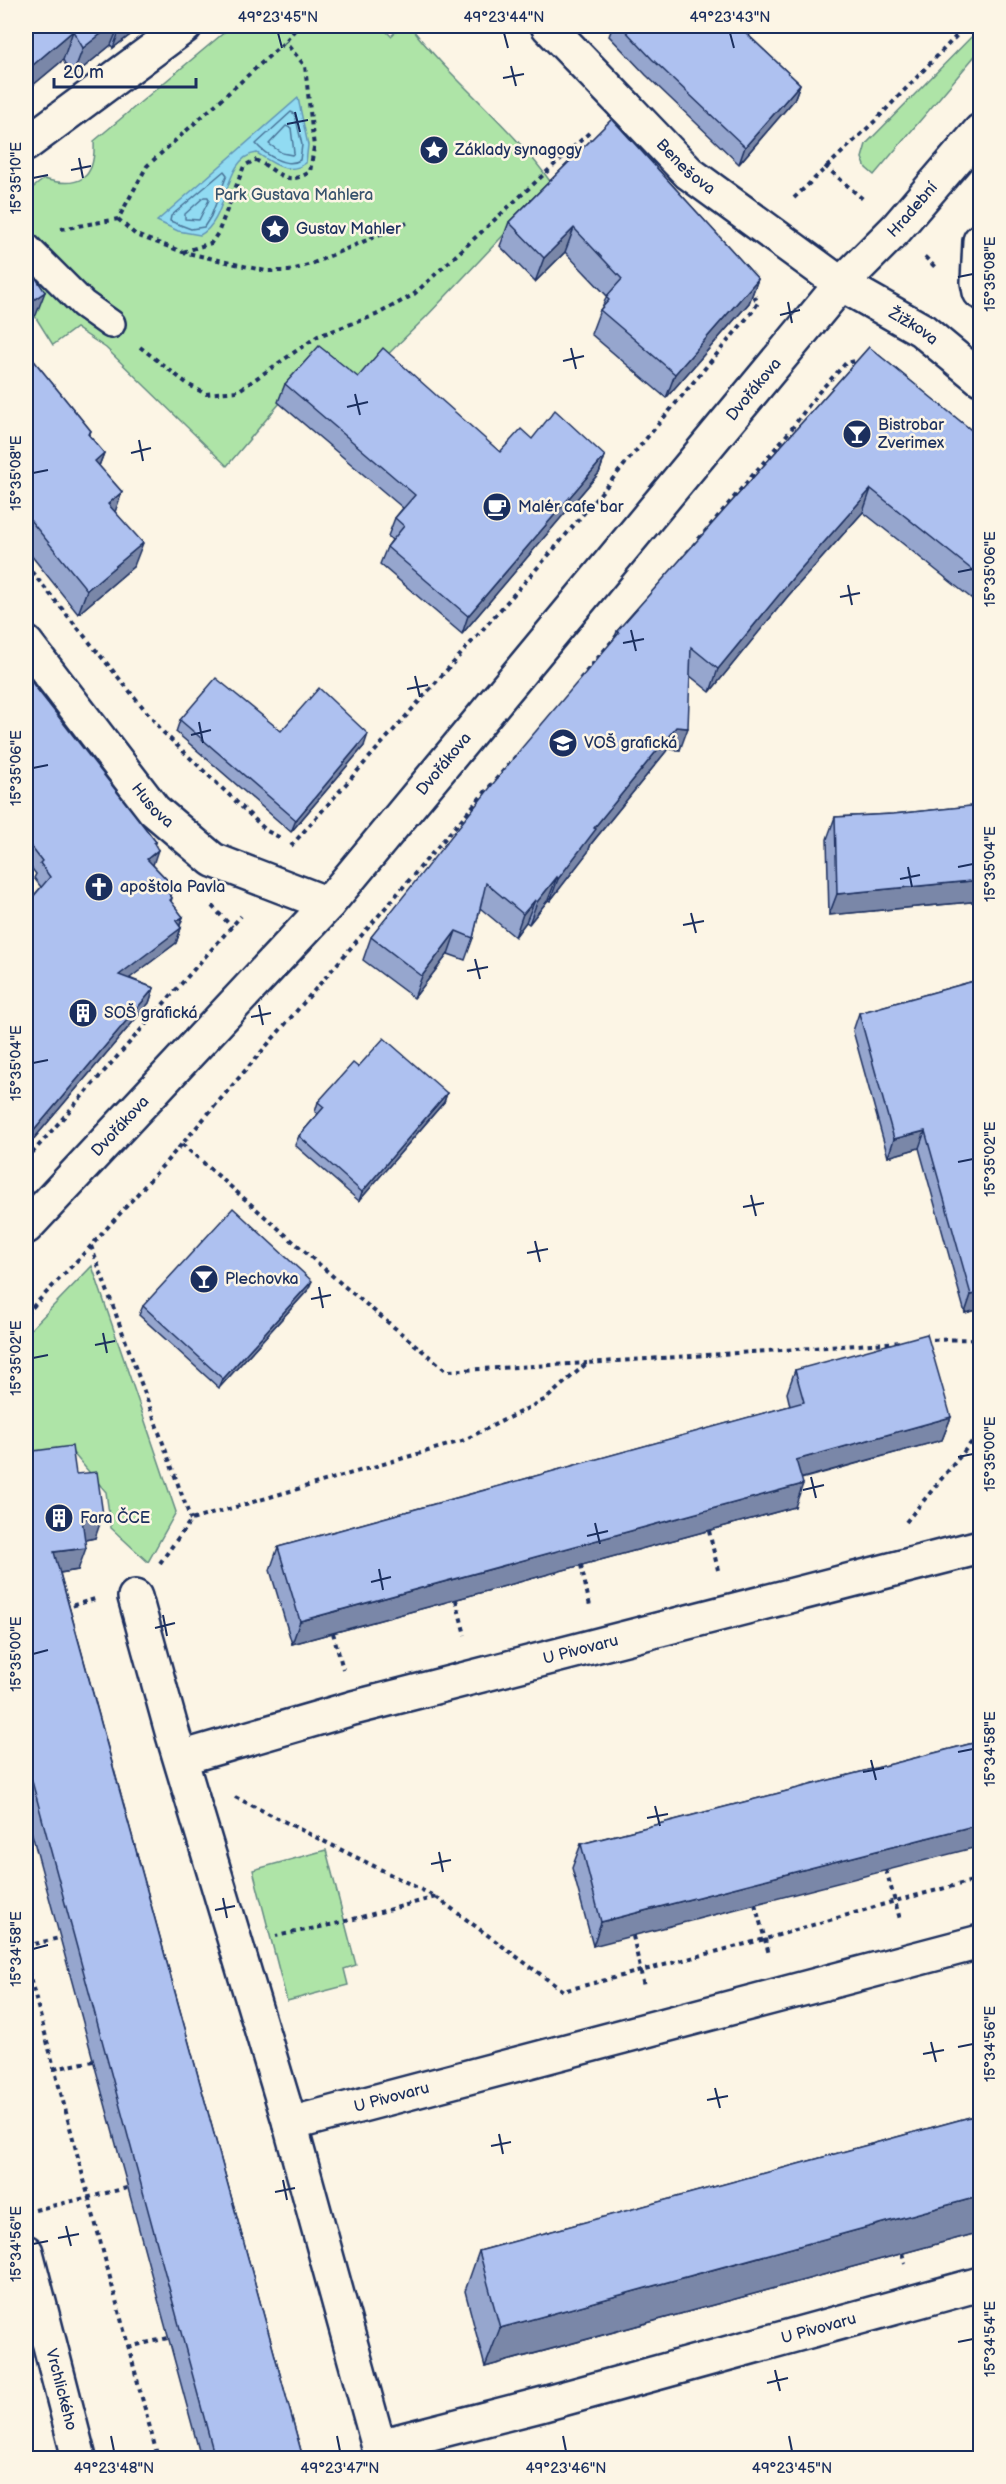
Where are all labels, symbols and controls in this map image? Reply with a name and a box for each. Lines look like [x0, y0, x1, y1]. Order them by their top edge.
text: 49°23'45"N [238, 8, 318, 27]
text: 49°23'44"N [463, 8, 545, 27]
text: 49°23'43"N [689, 8, 771, 27]
scale bar [54, 51, 196, 89]
text: 20 m [63, 62, 104, 83]
place icon: Základy synagogy [418, 134, 450, 166]
street label: Benešova [652, 135, 719, 198]
place label: Základy synagogy [454, 141, 583, 160]
text: 15°35'10"E [7, 142, 26, 214]
street label: Hradební [884, 178, 942, 241]
park label: Park Gustava Mahlera [215, 186, 373, 205]
place icon: Gustav Mahler [259, 213, 291, 245]
place label: Gustav Mahler [296, 220, 401, 239]
text: 15°35'08"E [981, 236, 1000, 312]
street label: Žižkova [885, 301, 942, 349]
street label: Dvořákova [722, 354, 785, 425]
place label: Bistrobar Zverimex [877, 416, 945, 453]
bar icon: Bistrobar Zverimex [841, 418, 873, 450]
text: 15°35'08"E [7, 435, 26, 511]
cafe icon: Malér cafe bar [481, 491, 513, 523]
place label: Malér cafe bar [518, 498, 624, 517]
text: 15°35'06"E [981, 531, 1000, 607]
school or university icon: VOŠ grafická [547, 727, 579, 759]
street label: Dvořákova [412, 729, 475, 799]
text: 15°35'06"E [7, 730, 26, 806]
place label: VOŠ grafická [584, 732, 677, 753]
street label: Husova [127, 779, 177, 832]
text: 15°35'04"E [981, 826, 1000, 902]
church icon: apoštola Pavla [83, 871, 115, 903]
place label: apoštola Pavla [120, 878, 225, 897]
building icon: SOŠ grafická [67, 997, 99, 1029]
place label: SOŠ grafická [104, 1002, 197, 1023]
text: 15°35'04"E [7, 1025, 26, 1101]
street label: Dvořákova [87, 1092, 153, 1160]
text: 15°35'02"E [981, 1121, 1000, 1197]
bar icon: Plechovka [188, 1263, 220, 1295]
place label: Plechovka [225, 1270, 299, 1289]
text: 15°35'02"E [7, 1320, 26, 1396]
text: 15°35'00"E [981, 1416, 1000, 1492]
building icon: Fara ČCE [43, 1502, 75, 1534]
place label: Fara ČCE [80, 1507, 150, 1528]
text: 15°35'00"E [7, 1616, 26, 1692]
street label: U Pivovaru [541, 1631, 620, 1668]
text: 15°34'58"E [981, 1711, 1000, 1787]
text: 15°34'58"E [7, 1911, 26, 1987]
text: 15°34'56"E [981, 2006, 1000, 2082]
street label: U Pivovaru [352, 2078, 431, 2116]
text: 15°34'56"E [7, 2206, 26, 2282]
text: 15°34'54"E [981, 2301, 1000, 2377]
street label: U Pivovaru [779, 2309, 858, 2348]
street label: Vrchlického [42, 2347, 81, 2432]
text: 49°23'48"N [74, 2459, 154, 2478]
text: 49°23'47"N [300, 2459, 380, 2478]
text: 49°23'46"N [525, 2459, 607, 2478]
text: 49°23'45"N [752, 2459, 832, 2478]

